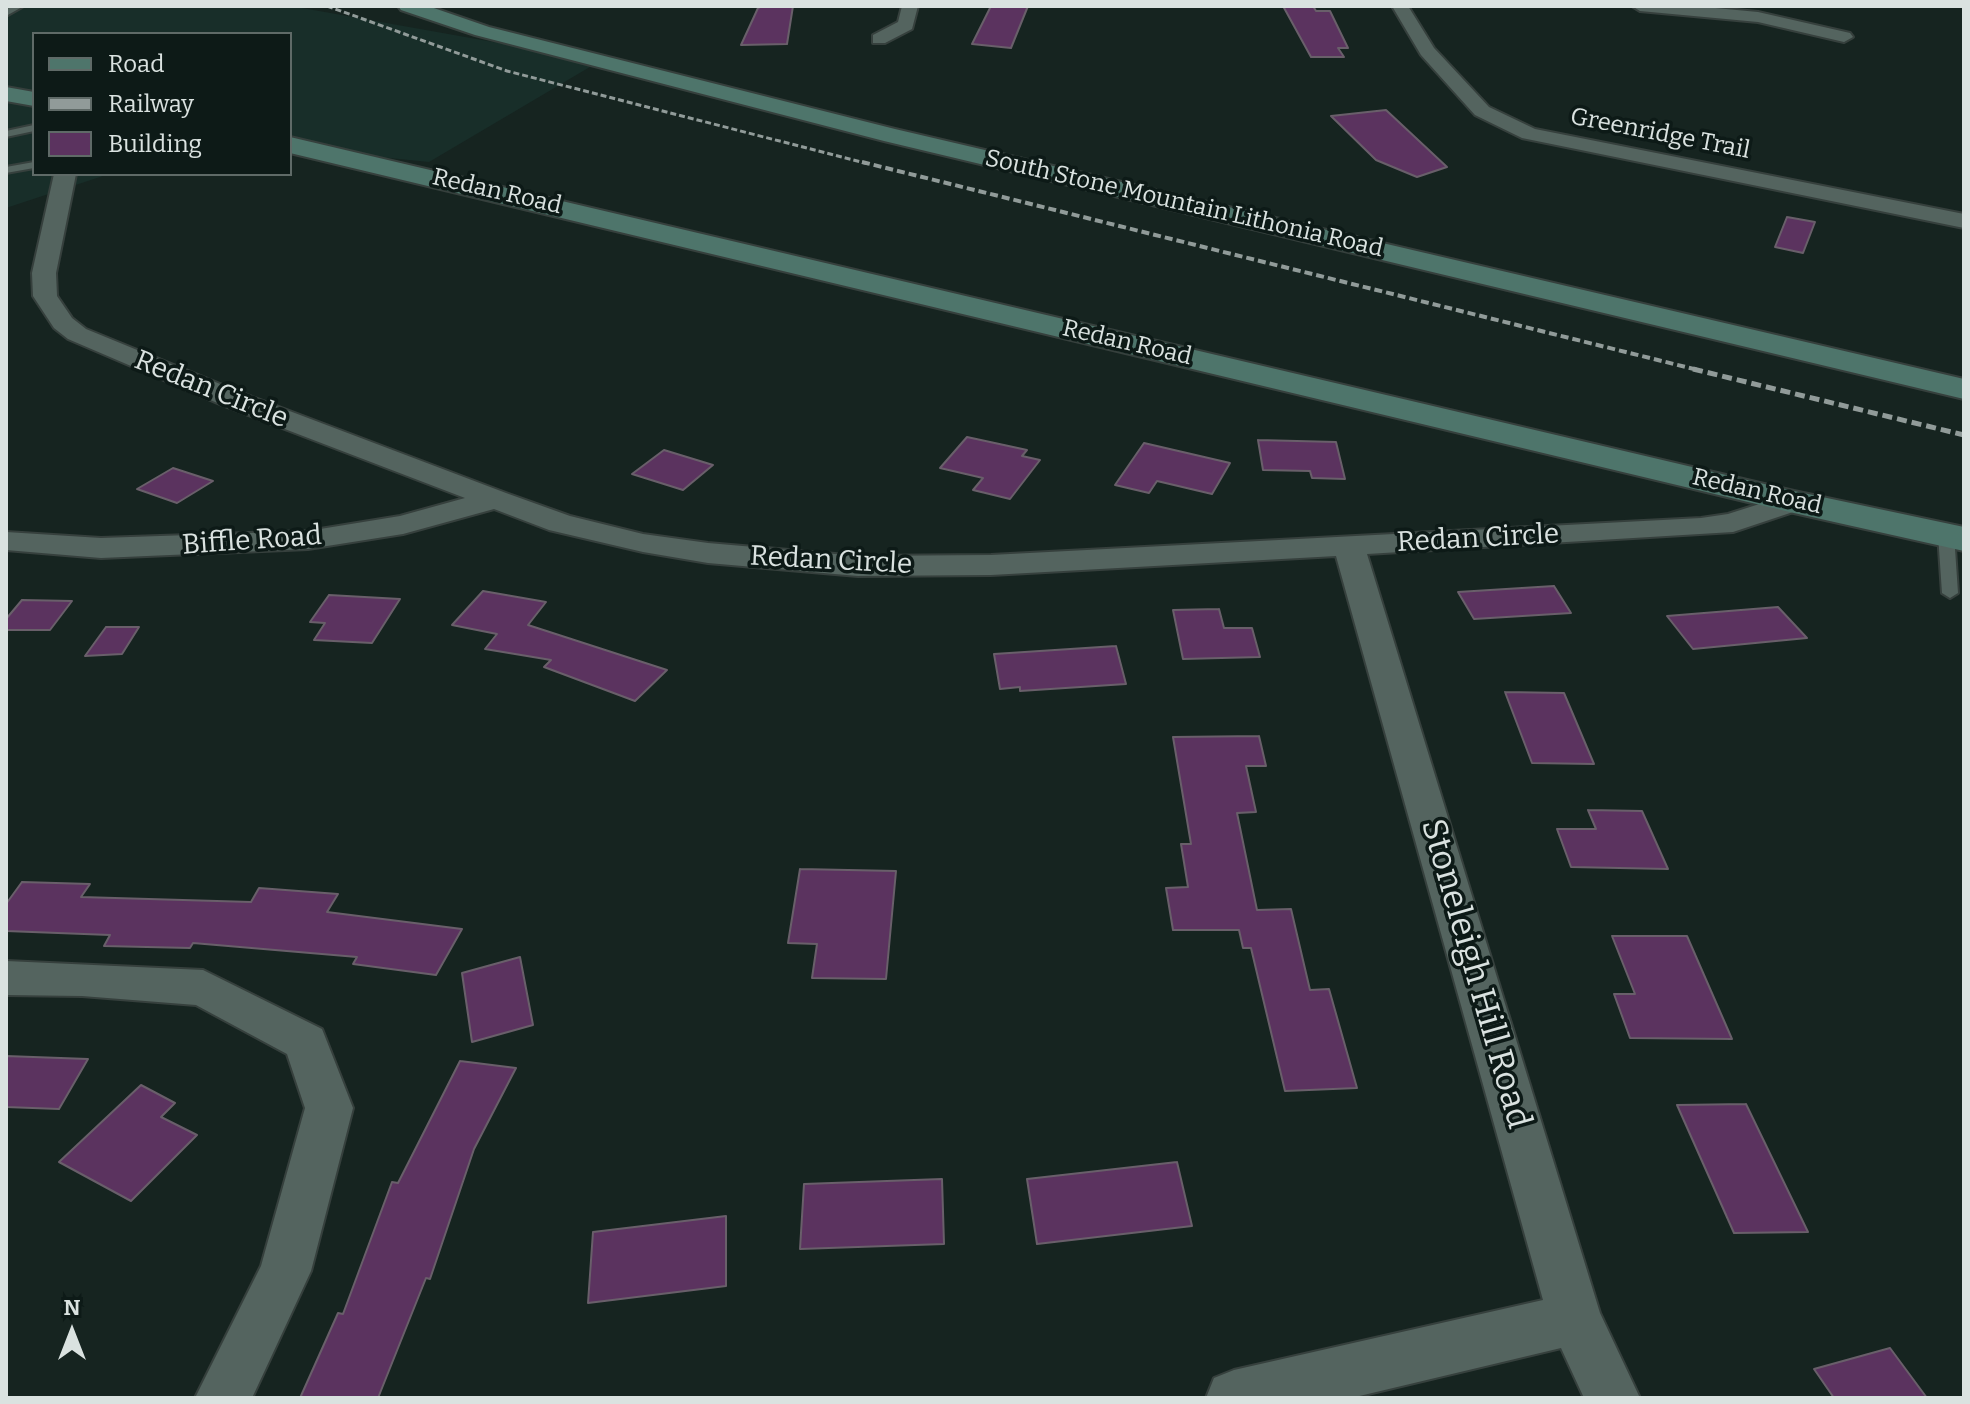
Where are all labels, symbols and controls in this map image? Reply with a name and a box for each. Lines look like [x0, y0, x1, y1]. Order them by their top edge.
legend [32, 32, 292, 176]
text: Road [108, 50, 164, 78]
text: Railway [108, 90, 194, 118]
street label: Greenridge Trail [1568, 102, 1752, 166]
text: Building [108, 130, 202, 158]
street label: South Stone Mountain Lithonia Road [982, 144, 1386, 264]
street label: Redan Road [430, 163, 564, 221]
street label: Redan Road [1060, 314, 1194, 372]
street label: Redan Circle [129, 344, 293, 436]
street label: Redan Road [1690, 463, 1824, 521]
street label: Redan Circle [1396, 518, 1560, 560]
street label: Biffle Road [181, 519, 323, 563]
street label: Redan Circle [749, 540, 913, 582]
street label: Stoneleigh Hill Road [1411, 815, 1539, 1133]
north arrow [32, 1292, 112, 1372]
text: N [64, 1294, 80, 1321]

